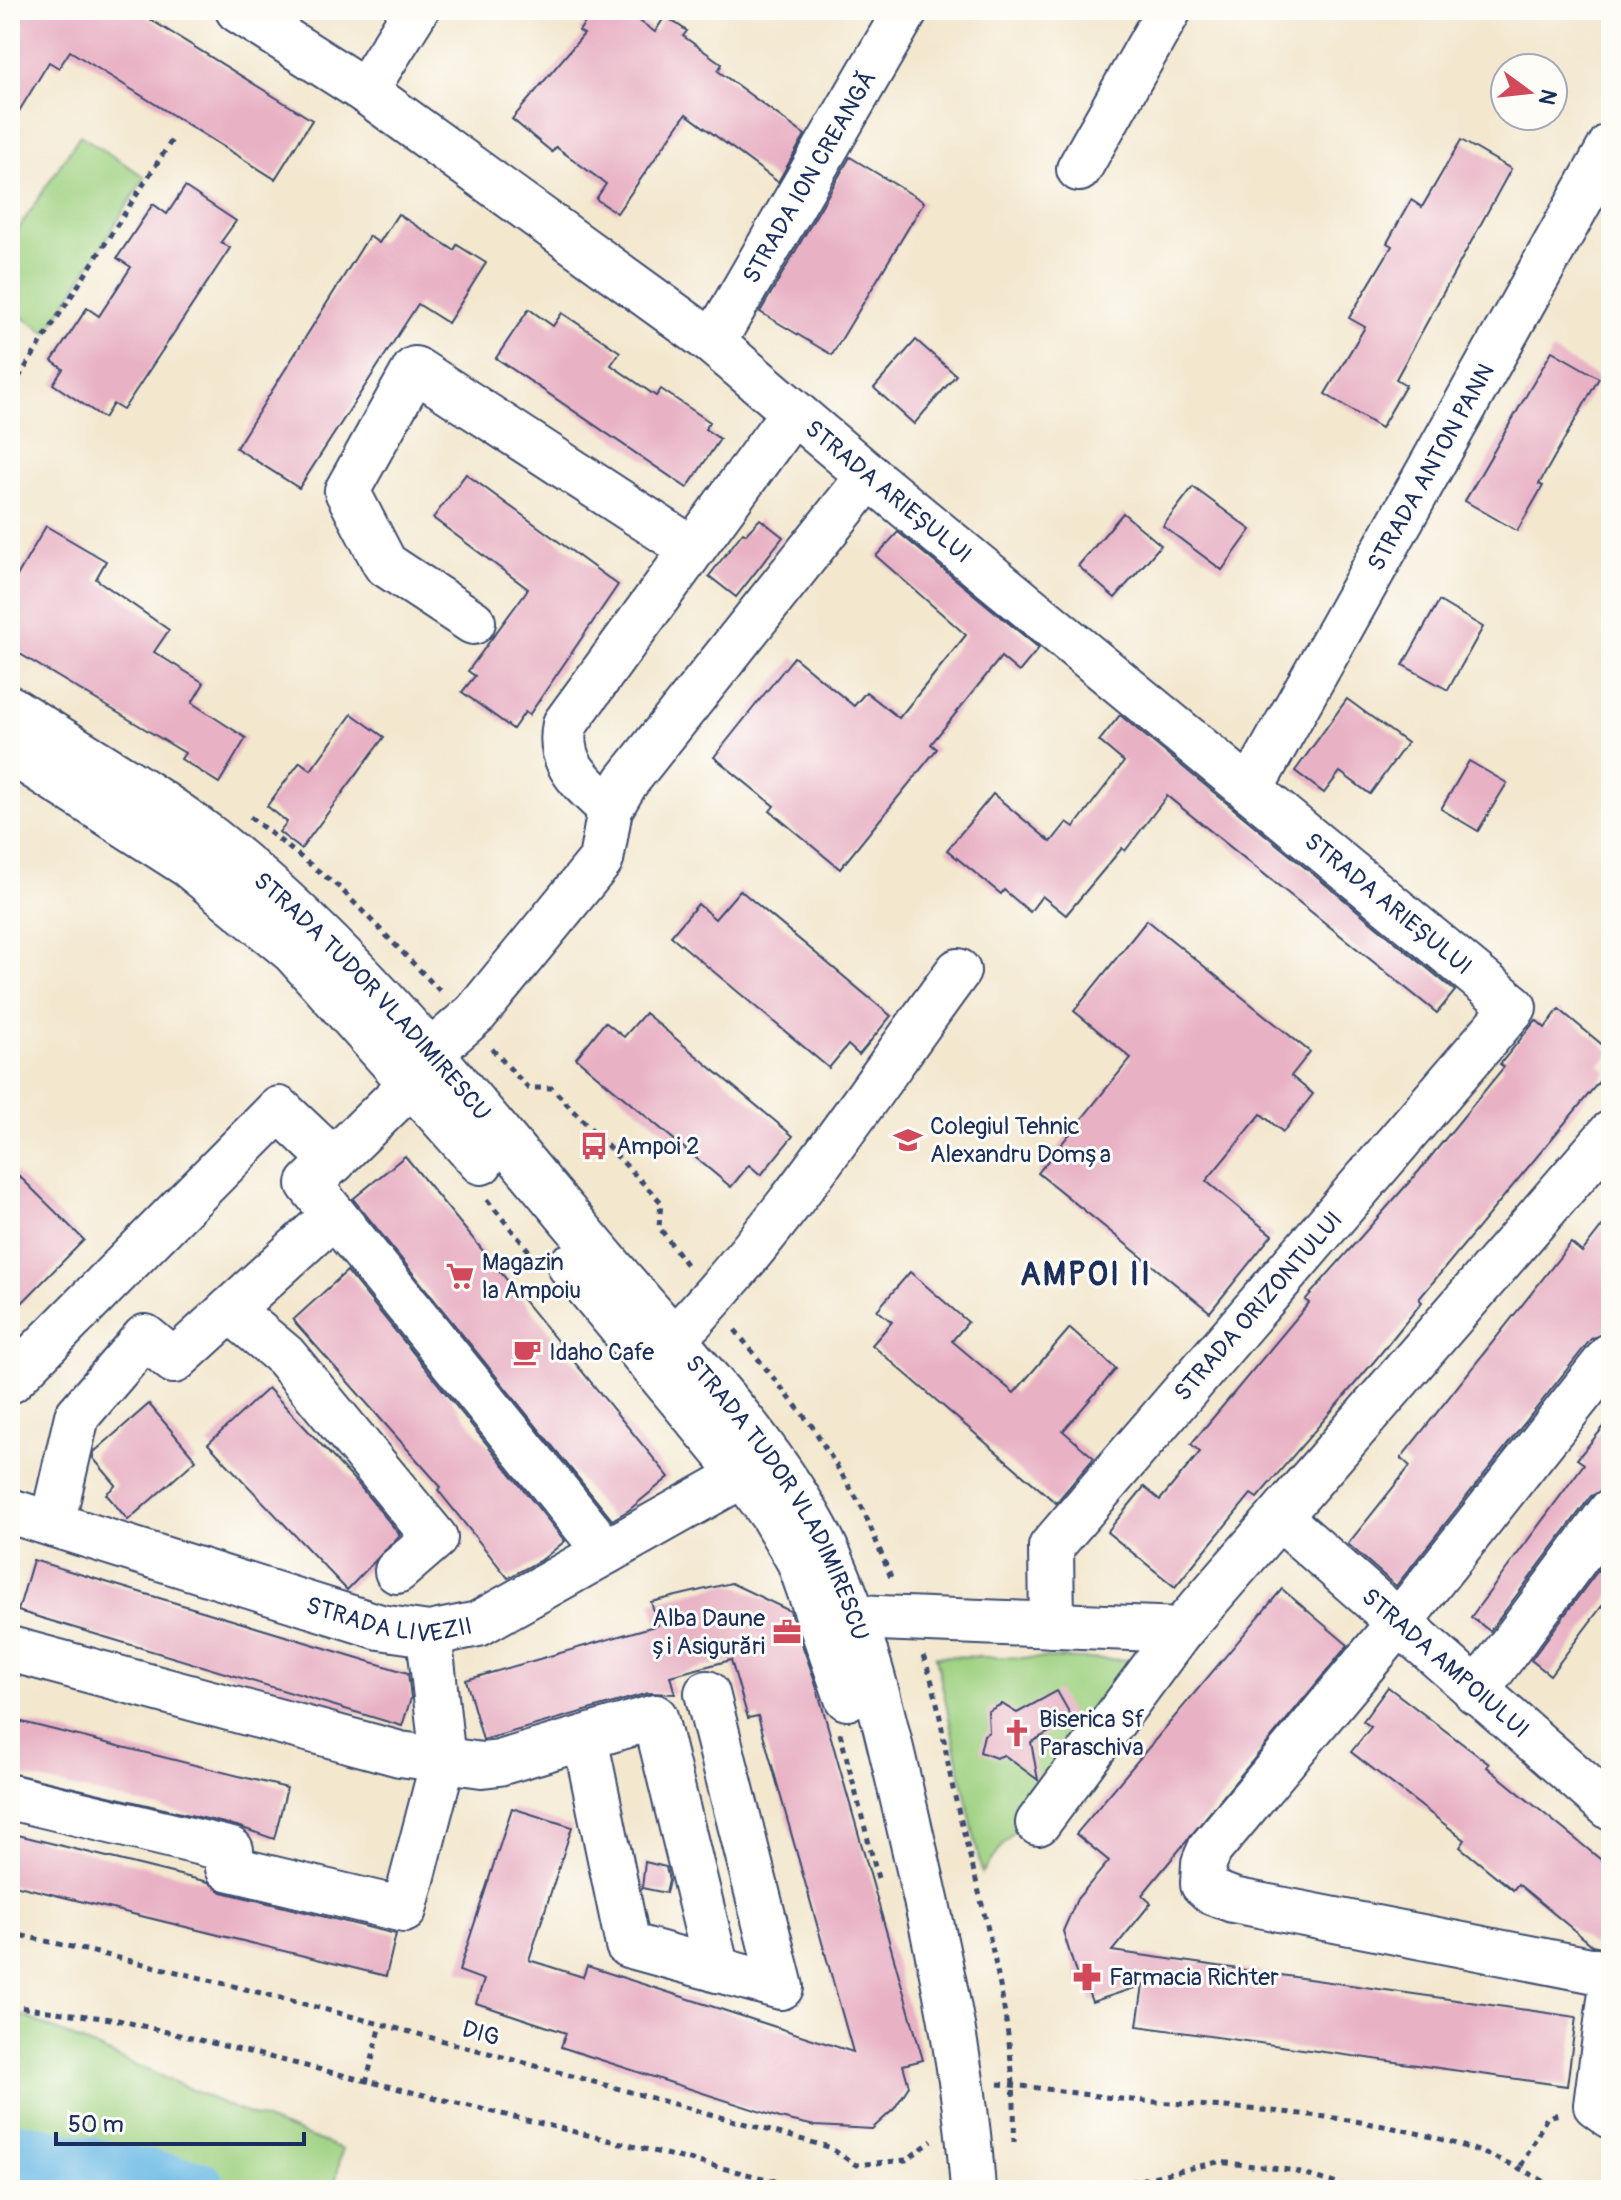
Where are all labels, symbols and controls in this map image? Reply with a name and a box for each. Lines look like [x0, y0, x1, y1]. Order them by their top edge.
north arrow [1489, 52, 1569, 132]
street label: STRADA ION CREANGĂ [737, 66, 883, 289]
text: N [1532, 86, 1563, 108]
street label: STRADA ANTON PANN [1362, 359, 1501, 576]
street label: STRADA ARIEȘULUI [799, 414, 977, 569]
street label: STRADA ARIEȘULUI [1299, 827, 1478, 981]
street label: STRADA TUDOR VLADIMIRESCU [248, 866, 496, 1127]
place label: Colegiul Tehnic Alexandru Domșa [930, 1112, 1111, 1169]
school or university icon: Colegiul Tehnic Alexandru Domșa [893, 1125, 923, 1155]
bus stop icon: Ampoi 2 [579, 1131, 609, 1161]
place label: Ampoi 2 [616, 1132, 700, 1161]
street label: STRADA ORIZONTULUI [1168, 1206, 1349, 1407]
place label: Magazin la Ampoiu [482, 1248, 581, 1305]
district label: AMPOI II [1020, 1255, 1152, 1295]
supermarket icon: Magazin la Ampoiu [445, 1261, 475, 1291]
cafe icon: Idaho Cafe [512, 1337, 542, 1367]
place label: Idaho Cafe [549, 1338, 654, 1367]
street label: STRADA TUDOR VLADIMIRESCU [679, 1349, 875, 1644]
street label: STRADA AMPOIULUI [1356, 1582, 1535, 1744]
street label: STRADA LIVEZII [302, 1591, 475, 1649]
place label: Alba Daune și Asigurări [652, 1604, 765, 1661]
office icon: Alba Daune și Asigurări [772, 1617, 802, 1647]
place label: Biserica Sf Paraschiva [1039, 1705, 1145, 1762]
church icon: Biserica Sf Paraschiva [1002, 1718, 1032, 1748]
pharmacy icon: Farmacia Richter [1072, 1962, 1102, 1992]
place label: Farmacia Richter [1109, 1963, 1279, 1992]
street label: DIG [459, 2015, 503, 2052]
scale bar [56, 2096, 304, 2146]
text: 50 m [68, 2110, 124, 2139]

